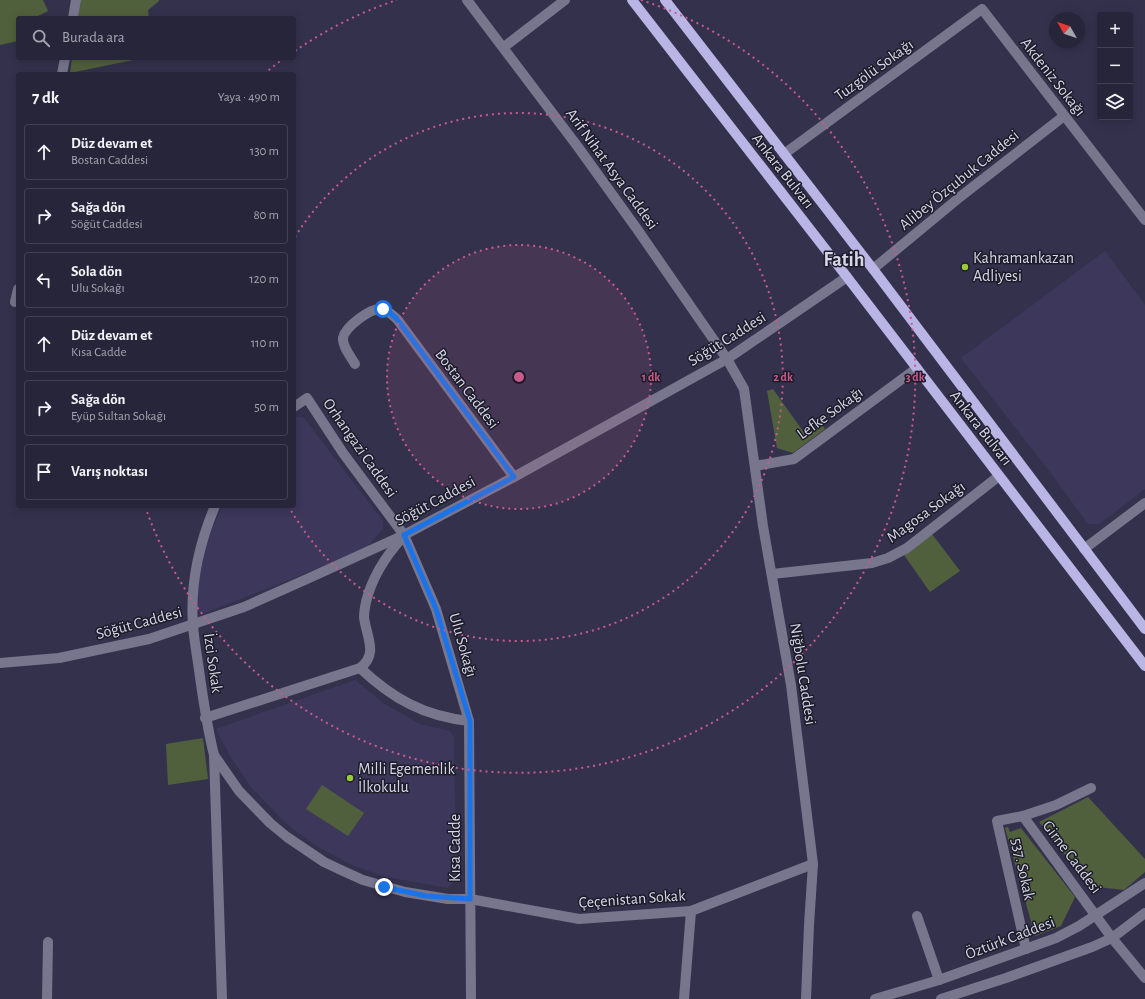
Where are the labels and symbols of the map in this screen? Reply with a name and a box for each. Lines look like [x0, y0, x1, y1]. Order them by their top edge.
north arrow [1049, 12, 1085, 48]
street label: Akdeniz Sokağı [1018, 35, 1088, 119]
street label: Tuzgölü Sokağı [832, 36, 916, 104]
street label: Arif Nihat Asya Caddesi [562, 106, 661, 233]
street label: Alibey Özçubuk Caddesi [895, 125, 1022, 234]
street label: Ankara Bulvarı [749, 131, 817, 211]
district label: Fatih [824, 250, 864, 270]
place label: Kahramankazan Adliyesi [973, 250, 1074, 285]
marker: Kahramankazan Adliyesi [960, 262, 970, 272]
route start [374, 300, 392, 318]
street label: Söğüt Caddesi [685, 309, 769, 369]
street label: Bostan Caddesi [432, 346, 502, 432]
centre of rings [512, 370, 526, 384]
text: 1 dk [642, 371, 660, 383]
text: 2 dk [773, 371, 793, 383]
text: 3 dk [905, 371, 925, 383]
street label: Lefke Sokağı [794, 384, 866, 442]
street label: Ankara Bulvarı [947, 388, 1015, 468]
street label: Orhangazi Caddesi [320, 396, 400, 500]
street label: Söğüt Caddesi [392, 473, 478, 529]
street label: Magosa Sokağı [884, 478, 968, 546]
street label: Söğüt Caddesi [94, 604, 184, 642]
street label: Ulu Sokağı [446, 611, 480, 679]
street label: Niğbolu Caddesi [787, 622, 819, 726]
street label: İzci Sokak [201, 632, 227, 695]
place label: Milli Egemenlik İlkokulu [358, 761, 455, 795]
marker: Milli Egemenlik İlkokulu [345, 773, 355, 783]
street label: Kısa Cadde [447, 814, 463, 882]
street label: Girne Caddesi [1040, 818, 1104, 896]
street label: 537. Sokak [1009, 837, 1038, 902]
route end [375, 878, 393, 896]
street label: Çeçenistan Sokak [578, 887, 687, 911]
street label: Öztürk Caddesi [962, 912, 1057, 962]

